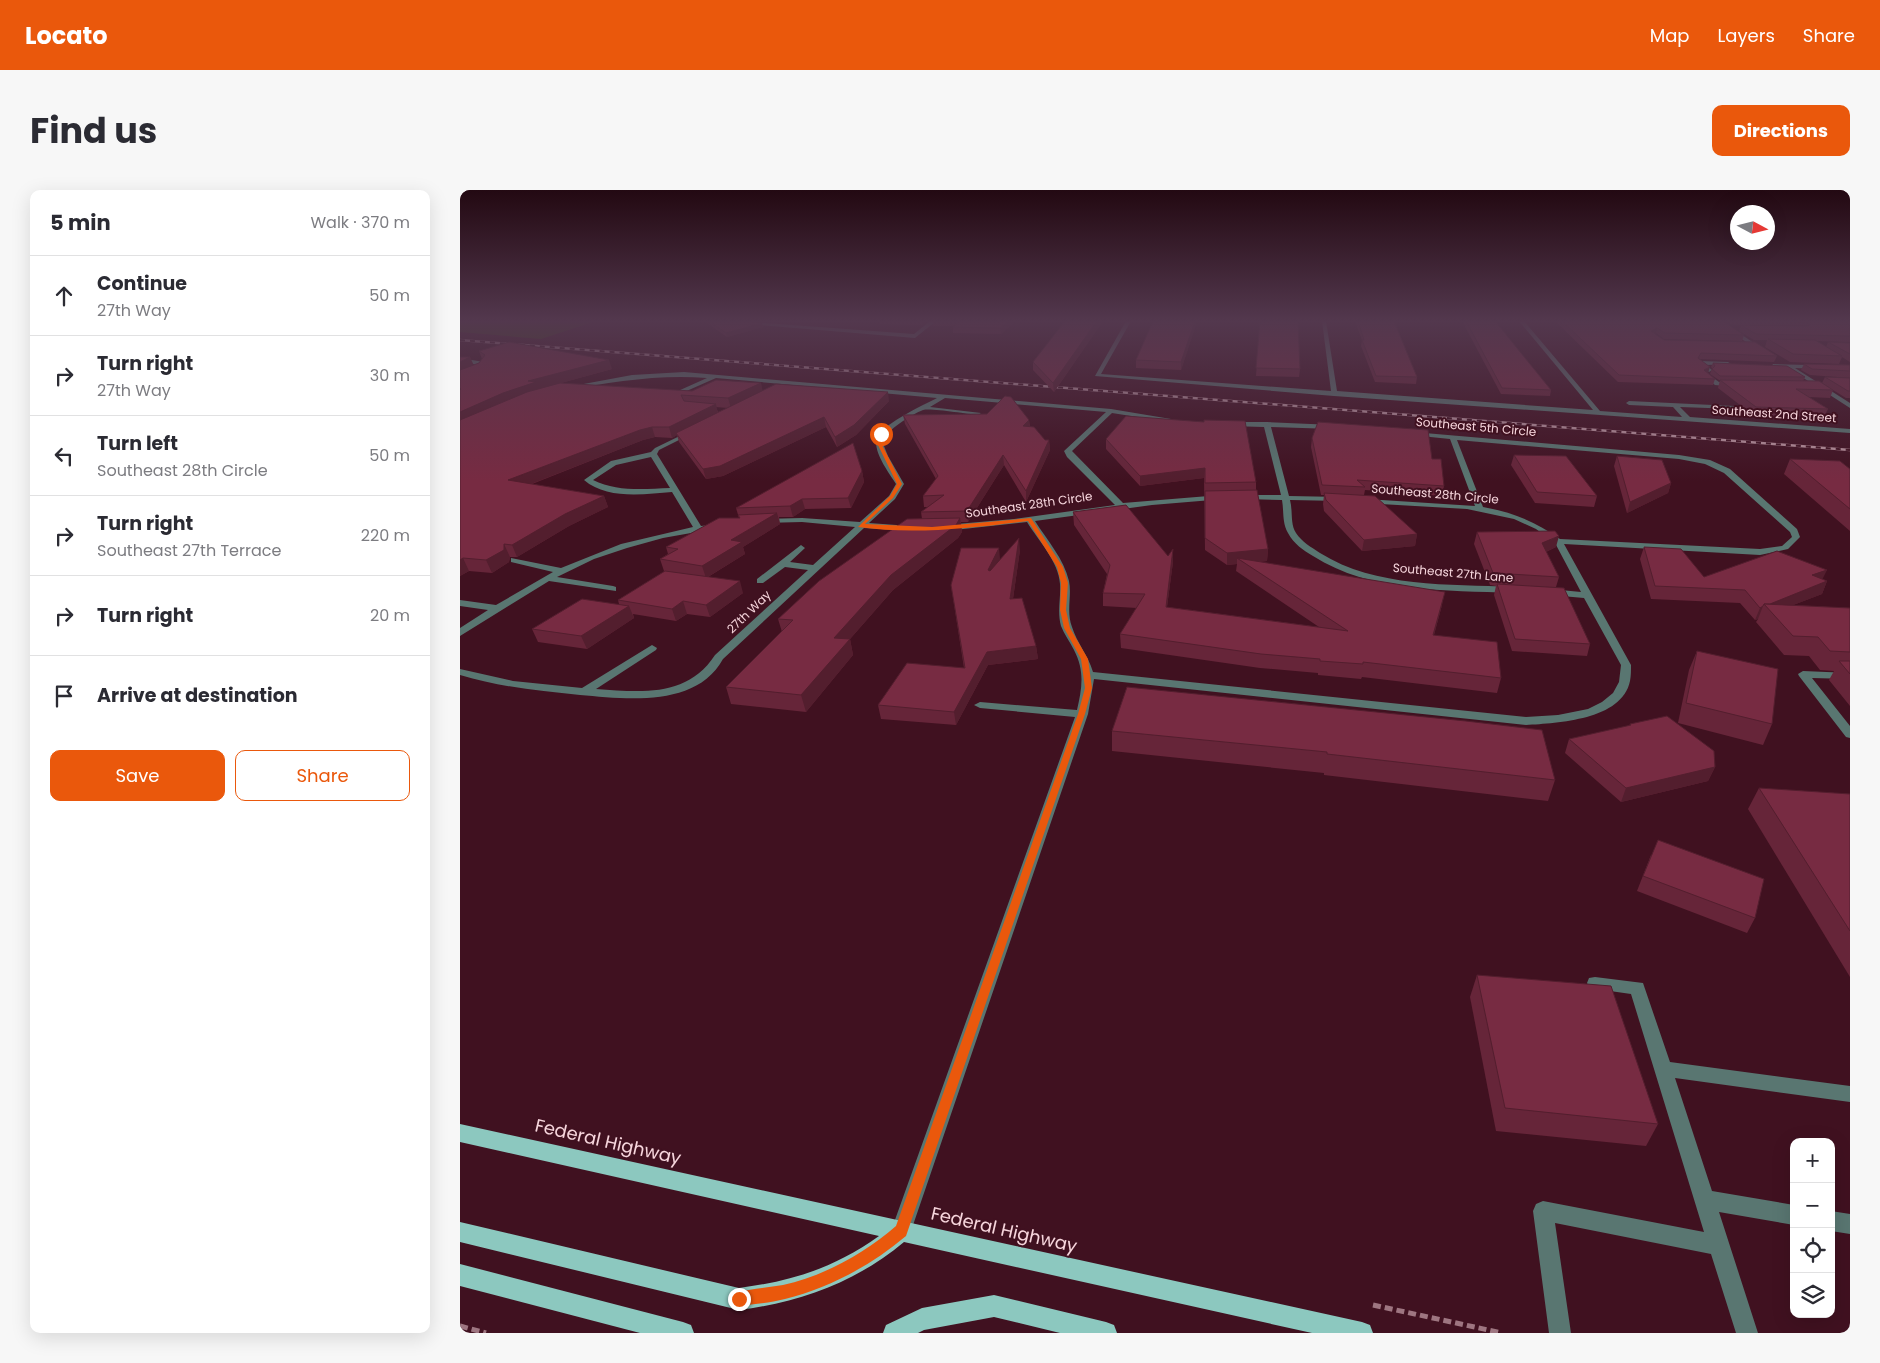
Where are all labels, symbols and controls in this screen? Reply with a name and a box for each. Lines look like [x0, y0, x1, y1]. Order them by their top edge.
text: Locato [25, 19, 108, 52]
text: Map [1650, 23, 1690, 48]
text: Layers [1718, 23, 1775, 48]
text: Share [1803, 23, 1855, 48]
button: Directions [1712, 105, 1850, 156]
text: Find us [30, 106, 157, 155]
north arrow [1730, 205, 1775, 250]
text: 5 min [50, 208, 111, 237]
text: Walk · 370 m [310, 211, 410, 234]
text: Continue [97, 270, 187, 297]
icon: ahead [50, 282, 78, 310]
text: 50 m [369, 284, 410, 307]
text: 27th Way [97, 299, 171, 322]
text: Turn right [97, 350, 193, 377]
icon: right [50, 362, 78, 390]
text: 30 m [370, 364, 410, 387]
text: 27th Way [97, 379, 171, 402]
street label: Southeast 2nd Street [1711, 401, 1837, 426]
street label: Southeast 5th Circle [1415, 413, 1537, 440]
route start [870, 423, 893, 446]
text: Turn left [97, 430, 178, 457]
icon: left [50, 442, 78, 470]
text: 50 m [369, 444, 410, 467]
text: Southeast 28th Circle [97, 459, 268, 482]
street label: Southeast 28th Circle [1371, 479, 1500, 508]
street label: Southeast 28th Circle [964, 487, 1093, 522]
text: Turn right [97, 510, 193, 537]
icon: right [50, 522, 78, 550]
text: 220 m [361, 524, 410, 547]
text: Southeast 27th Terrace [97, 539, 281, 562]
street label: Southeast 27th Lane [1392, 559, 1514, 586]
street label: 27th Way [723, 586, 775, 637]
icon: right [50, 602, 78, 630]
text: Turn right [97, 602, 193, 629]
text: 20 m [370, 604, 410, 627]
icon: arrive [50, 682, 78, 710]
text: Arrive at destination [97, 682, 298, 709]
button: Save [50, 750, 225, 801]
button: Share [235, 750, 410, 801]
street label: Federal Highway [533, 1113, 684, 1170]
map controls [1790, 1138, 1835, 1318]
button: + [1790, 1138, 1835, 1183]
button: − [1790, 1183, 1835, 1228]
street label: Federal Highway [929, 1201, 1080, 1258]
button: locate [1790, 1228, 1835, 1273]
button: layers [1790, 1273, 1835, 1318]
route end [728, 1288, 751, 1311]

